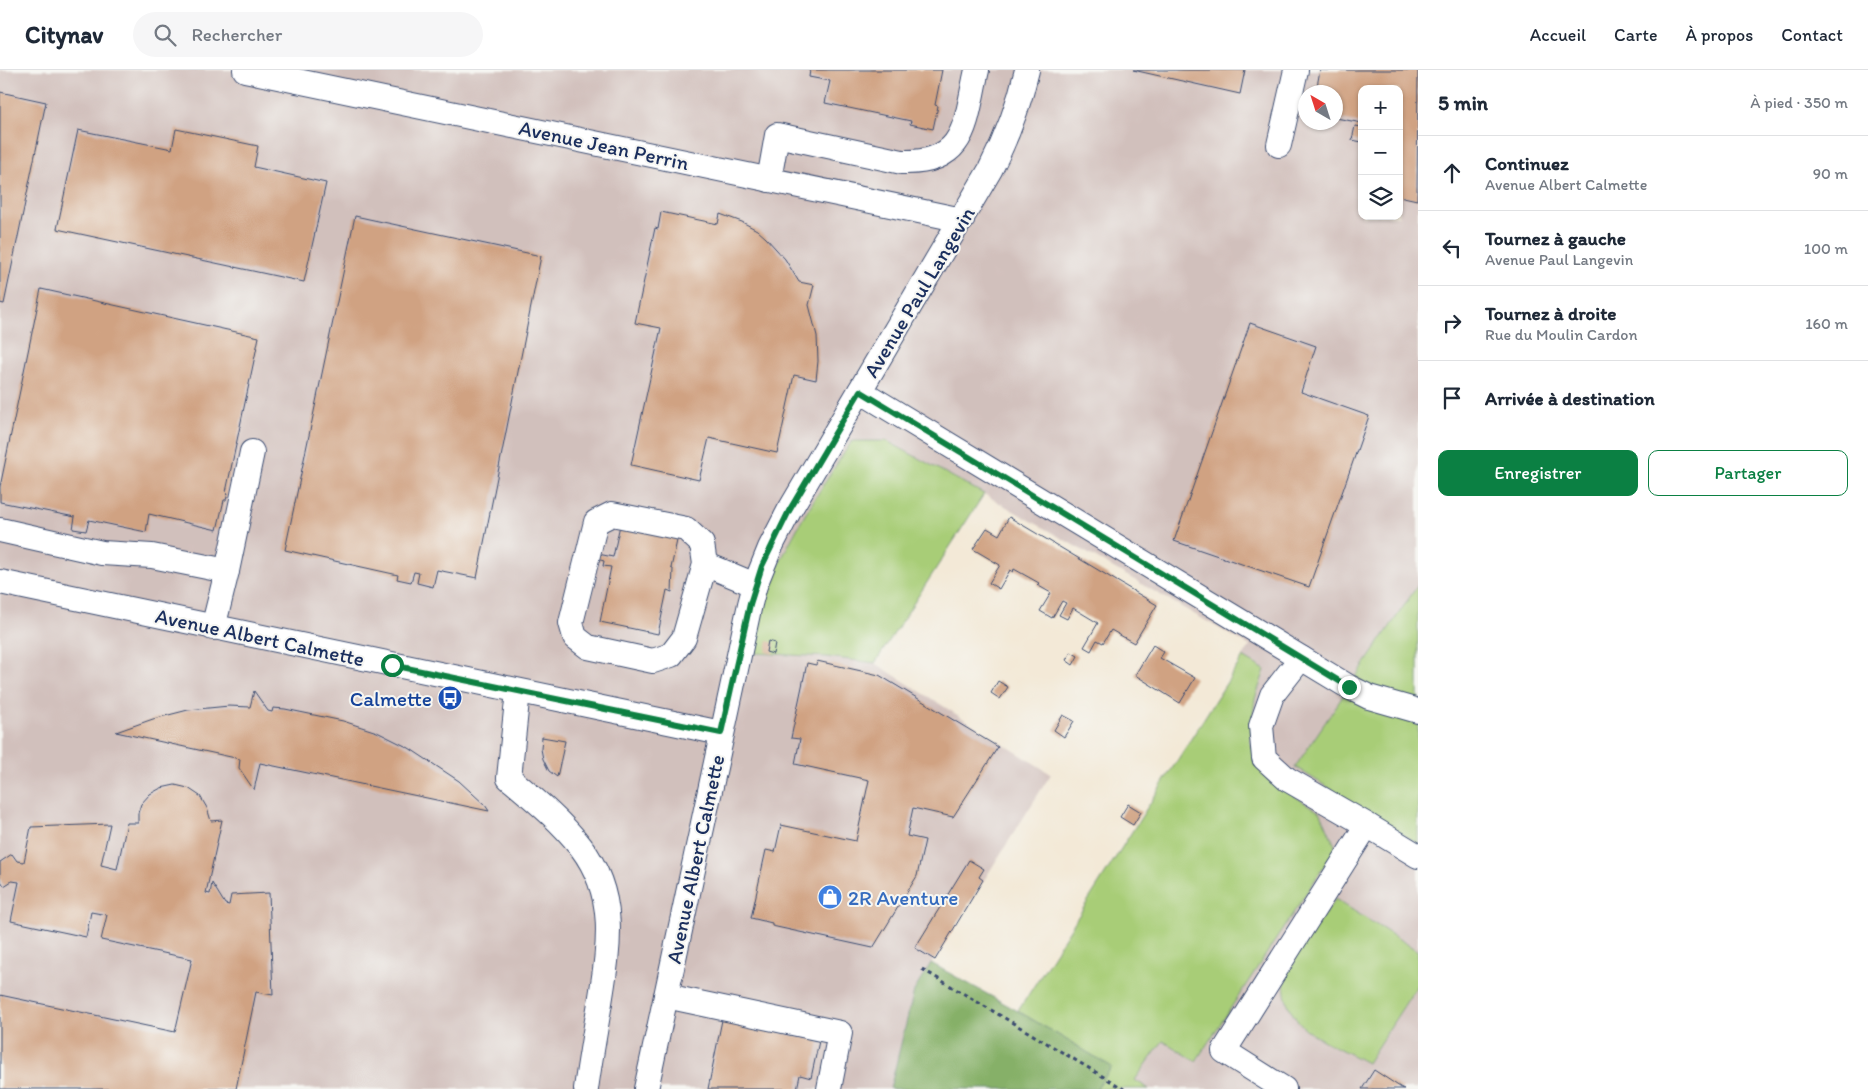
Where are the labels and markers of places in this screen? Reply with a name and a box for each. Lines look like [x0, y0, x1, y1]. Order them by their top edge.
bus stop icon: Calmette [437, 685, 463, 711]
place label: Calmette [350, 686, 432, 711]
shop icon: 2R Aventure [817, 884, 843, 910]
place label: 2R Aventure [848, 885, 958, 910]

